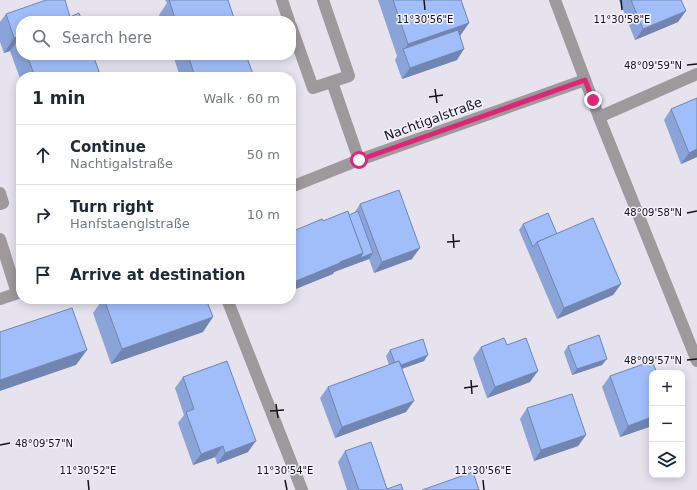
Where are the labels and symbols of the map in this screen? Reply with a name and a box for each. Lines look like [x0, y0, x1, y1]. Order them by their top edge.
text: 11°30'56"E [397, 14, 453, 25]
text: 11°30'58"E [594, 14, 650, 25]
text: 48°09'59"N [624, 60, 682, 71]
route end [584, 91, 602, 109]
street label: Nachtigalstraße [382, 94, 484, 144]
route start [350, 151, 368, 169]
text: 48°09'58"N [624, 207, 682, 218]
text: 48°09'57"N [624, 355, 682, 366]
text: 48°09'57"N [15, 438, 73, 449]
text: 11°30'52"E [60, 465, 116, 476]
text: 11°30'54"E [257, 465, 313, 476]
text: 11°30'56"E [455, 465, 511, 476]

